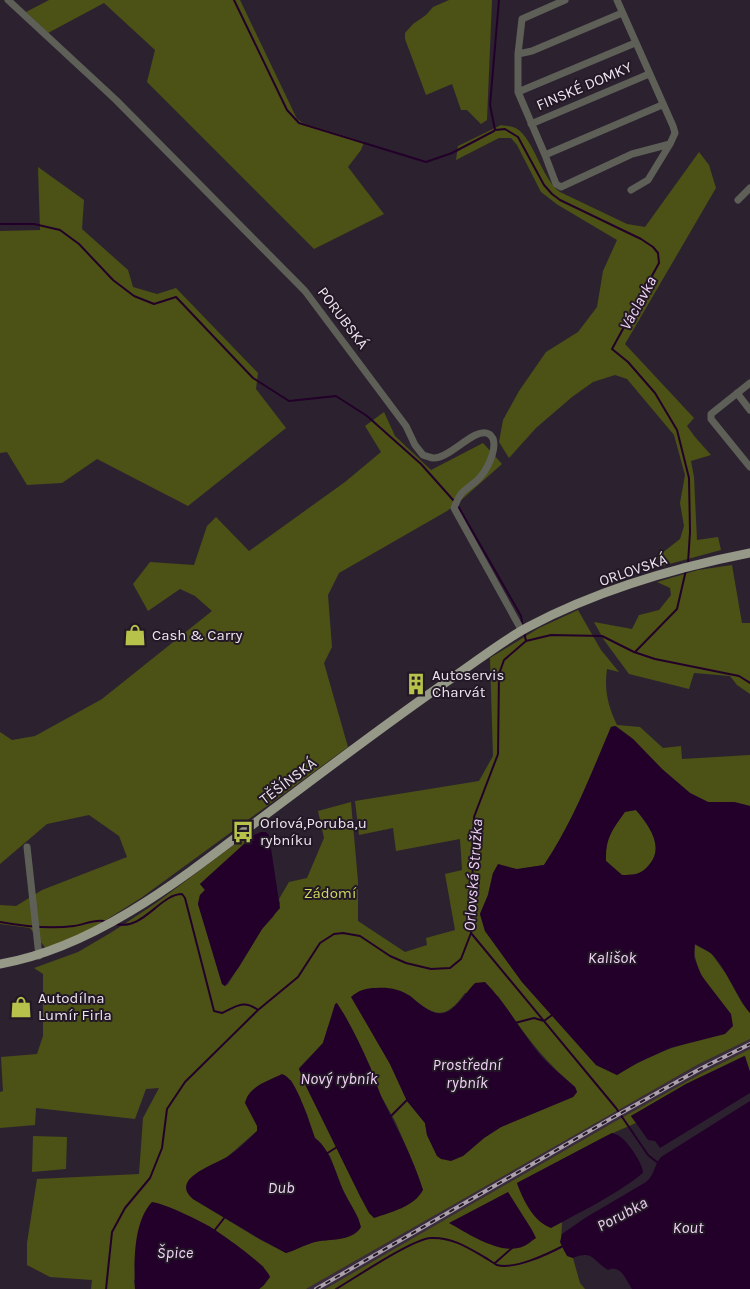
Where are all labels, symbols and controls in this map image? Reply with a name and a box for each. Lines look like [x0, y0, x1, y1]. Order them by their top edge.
street label: FINSKÉ DOMKY [533, 57, 635, 114]
water label: Václavka [615, 273, 661, 333]
street label: PORUBSKÁ [314, 283, 372, 353]
street label: ORLOVSKÁ [597, 550, 670, 590]
shop icon: Cash & Carry [122, 622, 148, 648]
place label: Cash & Carry [152, 626, 243, 644]
place label: Autoservis Charvát [432, 666, 504, 701]
building icon: Autoservis Charvát [403, 671, 429, 697]
street label: TĚŠÍNSKÁ [256, 754, 320, 808]
place label: Orlová,Poruba,u rybníku [260, 814, 367, 849]
water label: Orlovská Stružka [460, 818, 486, 932]
bus stop icon: Orlová,Poruba,u rybníku [230, 819, 256, 845]
park label: Zádomí [304, 884, 357, 902]
water label: Kališok [588, 948, 637, 967]
place label: Autodílna Lumír Firla [38, 989, 112, 1024]
shop icon: Autodílna Lumír Firla [8, 994, 34, 1020]
water label: Prostřední rybník [433, 1055, 503, 1092]
water label: Nový rybník [300, 1069, 379, 1088]
water label: Dub [268, 1178, 295, 1197]
water label: Porubka [593, 1193, 651, 1235]
water label: Kout [673, 1218, 704, 1237]
water label: Špice [157, 1243, 194, 1262]

